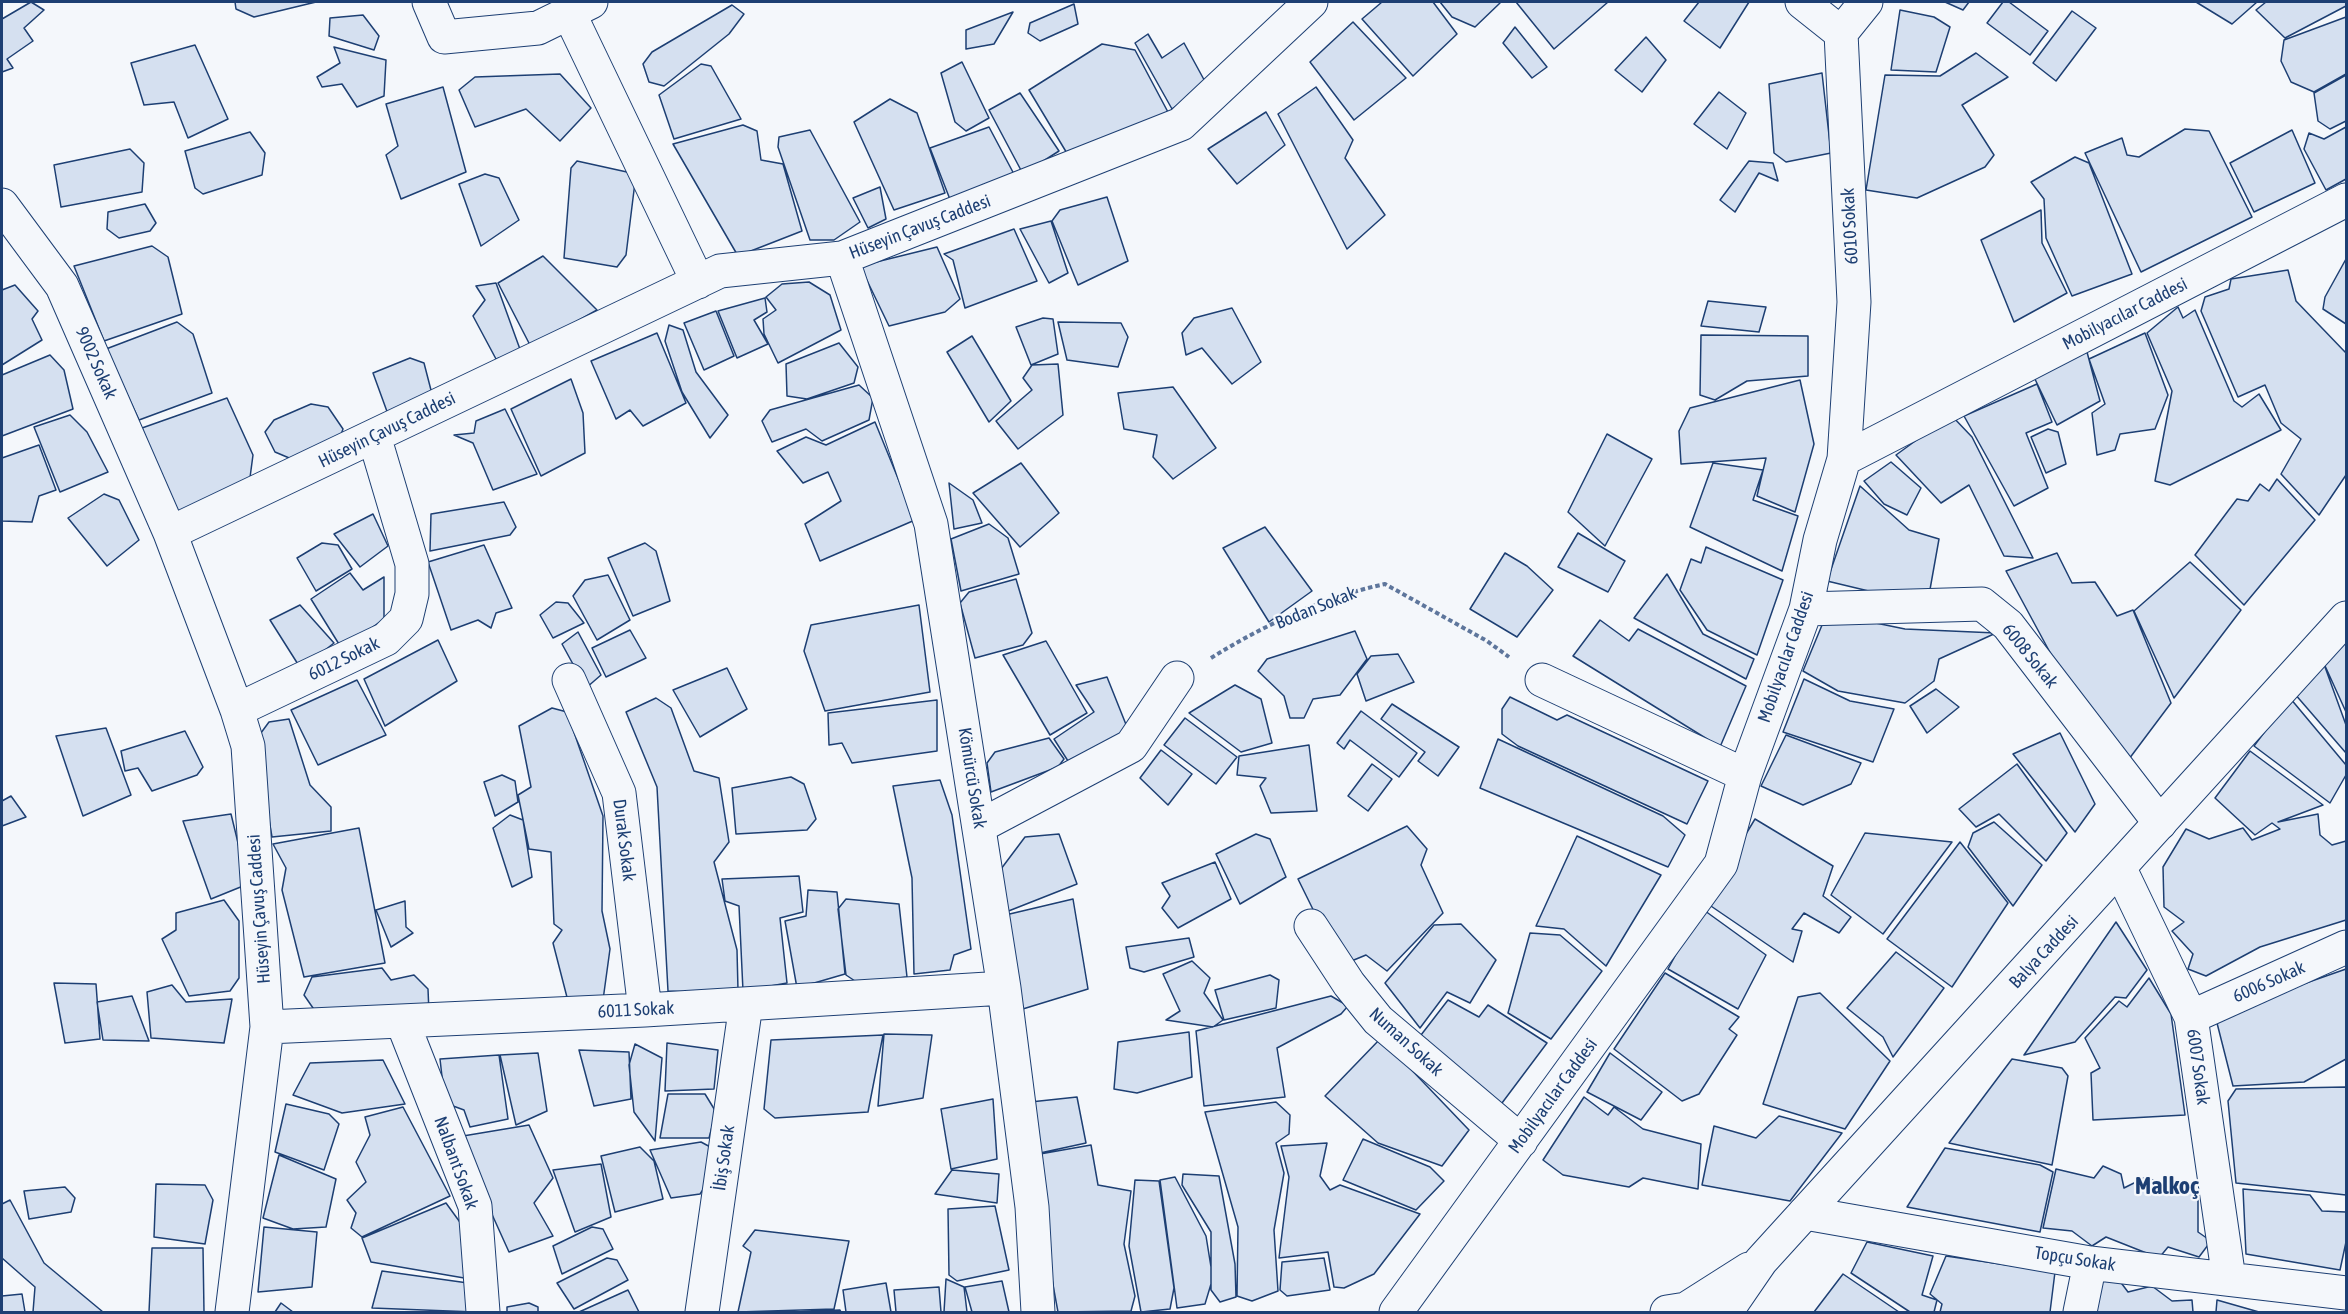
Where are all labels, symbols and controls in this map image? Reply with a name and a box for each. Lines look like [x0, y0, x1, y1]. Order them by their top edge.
street label: 6010 Sokak [1837, 187, 1863, 265]
street label: Hüseyin Çavuş Caddesi [846, 190, 994, 264]
street label: Mobilyacılar Caddesi [2059, 273, 2191, 355]
street label: 9002 Sokak [71, 324, 121, 402]
street label: Hüseyin Çavuş Caddesi [315, 387, 459, 473]
street label: Bodan Sokak [1272, 582, 1360, 634]
street label: Mobilyacılar Caddesi [1753, 589, 1819, 725]
street label: 6008 Sokak [1998, 619, 2062, 693]
street label: 6012 Sokak [305, 633, 383, 685]
street label: Kömürcü Sokak [953, 726, 991, 830]
street label: Durak Sokak [608, 798, 640, 882]
street label: Hüseyin Çavuş Caddesi [243, 834, 275, 984]
street label: Balya Caddesi [2005, 911, 2083, 993]
street label: 6006 Sokak [2230, 957, 2308, 1007]
street label: 6011 Sokak [597, 997, 675, 1023]
street label: Numan Sokak [1365, 1003, 1447, 1081]
street label: 6007 Sokak [2182, 1028, 2214, 1106]
street label: Mobilyacılar Caddesi [1504, 1034, 1602, 1158]
street label: Nalbant Sokak [429, 1114, 483, 1212]
street label: İbiş Sokak [709, 1124, 739, 1192]
district label: Malkoç [2135, 1172, 2199, 1200]
street label: Topçu Sokak [2033, 1242, 2117, 1276]

